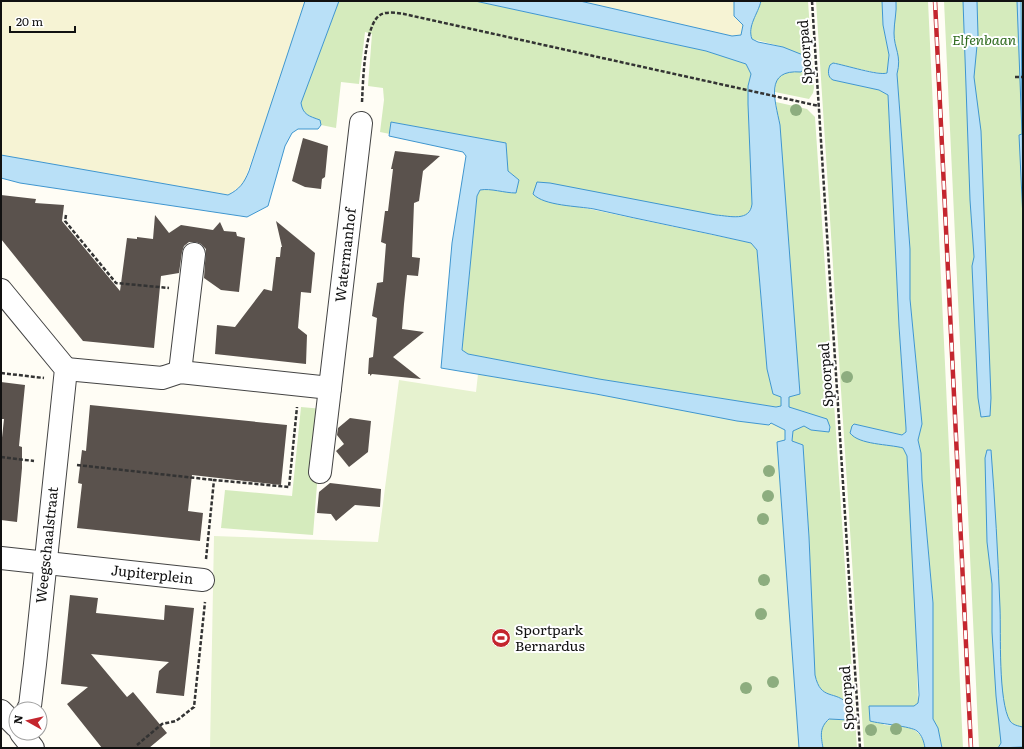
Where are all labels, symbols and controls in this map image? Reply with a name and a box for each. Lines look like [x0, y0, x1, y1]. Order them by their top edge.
scale bar [10, 8, 75, 34]
text: 20 m [16, 12, 43, 30]
street label: Spoorpad [792, 19, 816, 85]
park label: Elfenbaan [952, 29, 1017, 49]
street label: Watermanhof [329, 205, 360, 303]
street label: Spoorpad [813, 342, 837, 408]
street label: Weegschaalstraat [30, 485, 62, 604]
street label: Jupiterplein [110, 559, 194, 588]
place label: Sportpark Bernardus [515, 619, 585, 655]
sports icon: Sportpark Bernardus [490, 627, 512, 649]
street label: Spoorpad [834, 665, 858, 731]
north arrow [8, 701, 48, 741]
text: N [9, 714, 26, 725]

